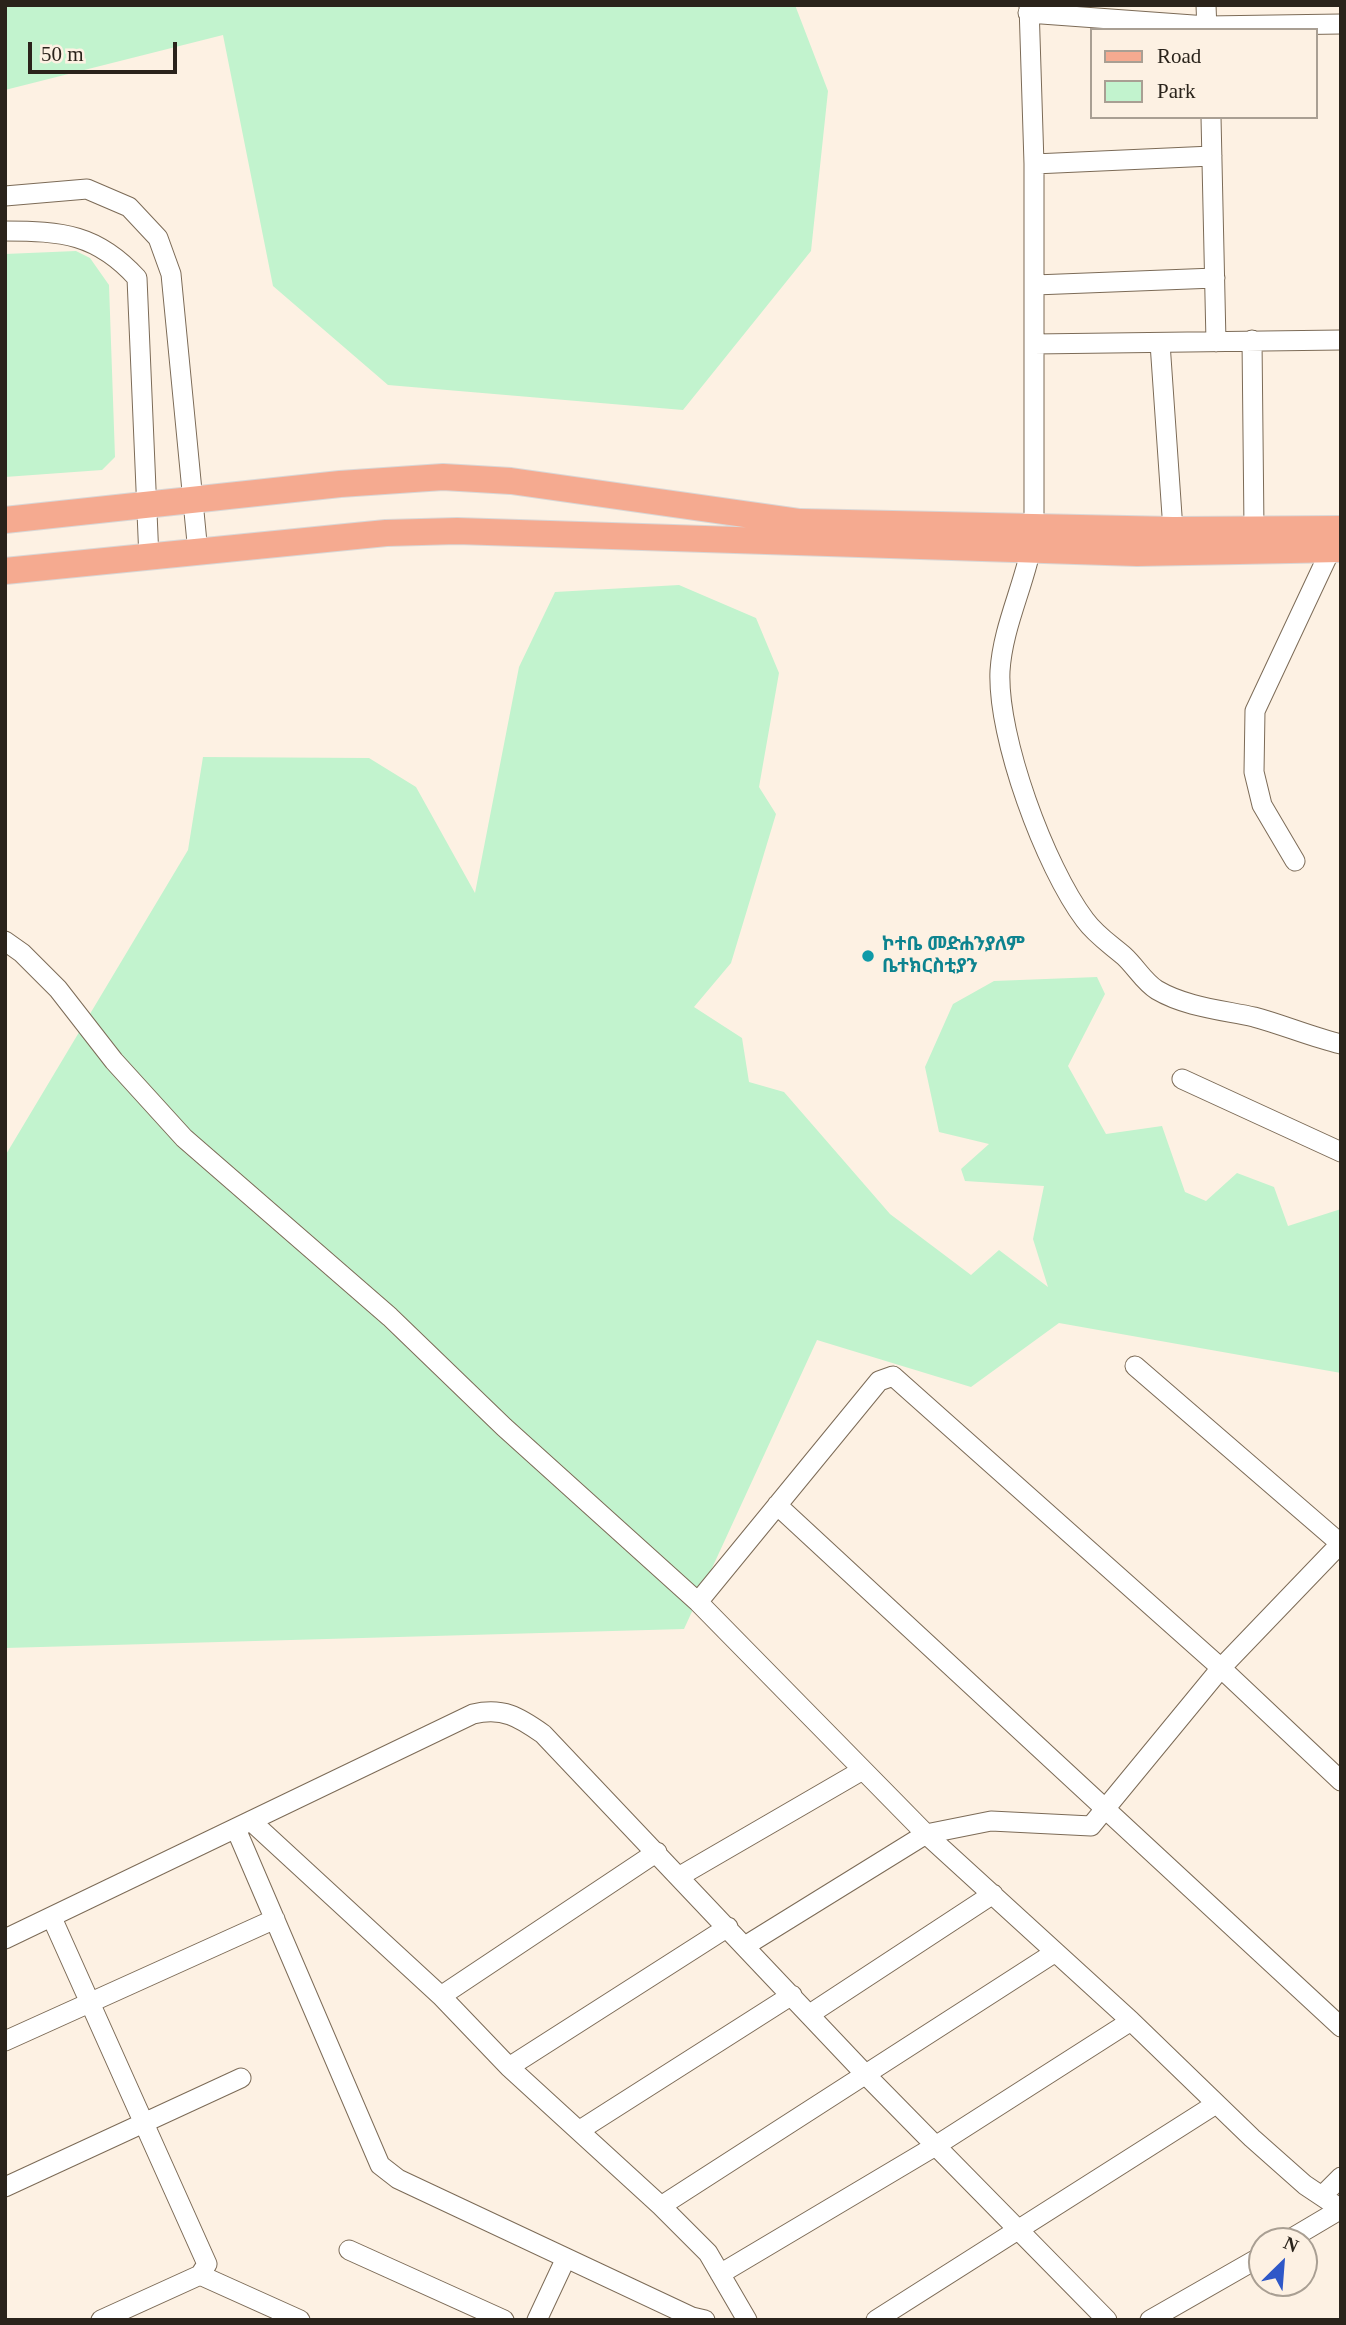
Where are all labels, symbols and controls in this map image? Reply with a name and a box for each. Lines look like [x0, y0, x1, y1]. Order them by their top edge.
scale bar [32, 28, 180, 72]
legend [1090, 28, 1318, 119]
text: 50 m [41, 42, 84, 66]
text: Road [1157, 44, 1201, 68]
text: Park [1157, 79, 1196, 103]
place label: ኮተቤ መድሐንያለም ቤተክርስቲያን [882, 934, 1025, 978]
marker: ኮተቤ መድሐንያለም ቤተክርስቲያን [860, 948, 876, 964]
north arrow [1248, 2227, 1318, 2297]
text: N [1281, 2232, 1302, 2257]

